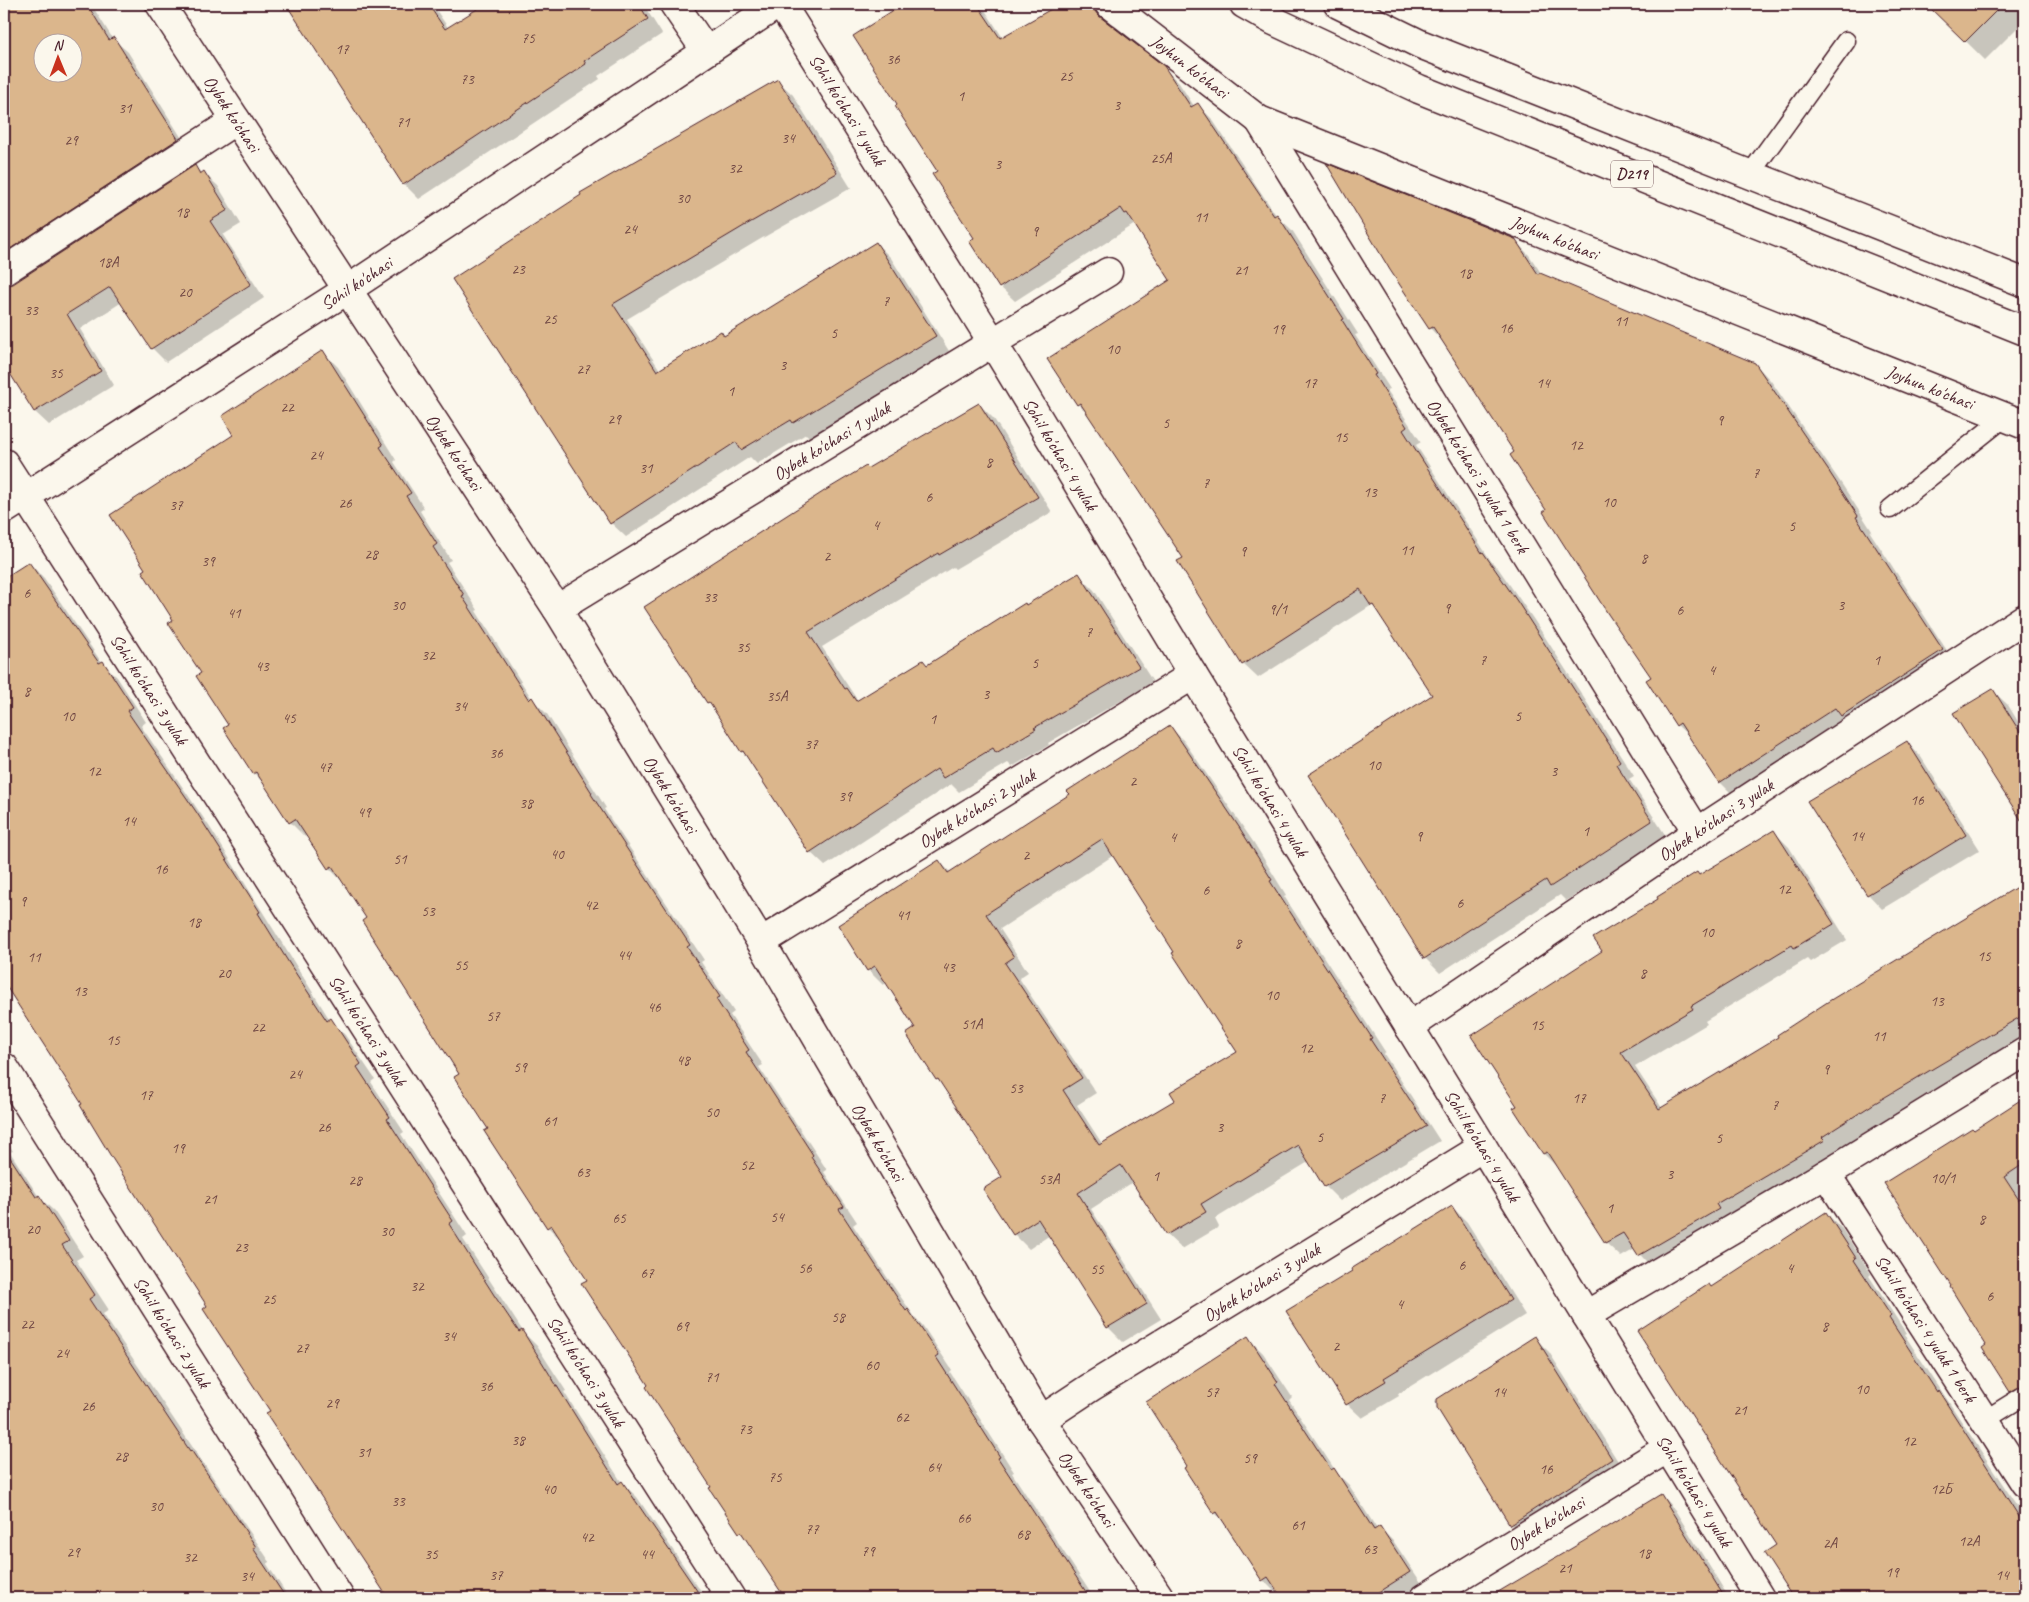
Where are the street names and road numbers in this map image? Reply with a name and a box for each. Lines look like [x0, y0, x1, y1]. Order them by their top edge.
street label: Joyhun ko'chasi [1146, 29, 1235, 105]
street label: Sohil ko'chasi 4 yulak [804, 50, 891, 171]
street label: Oybek ko'chasi [199, 71, 266, 158]
road number: D219 [1611, 160, 1653, 188]
street label: Joyhun ko'chasi [1507, 210, 1604, 266]
street label: Sohil ko'chasi [317, 251, 399, 315]
street label: Joyhun ko'chasi [1882, 360, 1979, 415]
street label: Sohil ko'chasi 4 yulak [1018, 394, 1103, 516]
street label: Oybek ko'chasi 3 yulak 1 berk [1422, 395, 1535, 558]
street label: Oybek ko'chasi 1 yulak [769, 396, 896, 485]
street label: Oybek ko'chasi [421, 410, 489, 497]
street label: Sohil ko'chasi 3 yulak [105, 630, 193, 750]
street label: Sohil ko'chasi 4 yulak [1228, 741, 1314, 862]
street label: Oybek ko'chasi [638, 751, 704, 839]
street label: Oybek ko'chasi 2 yulak [915, 763, 1041, 853]
street label: Oybek ko'chasi 3 yulak [1654, 773, 1779, 866]
street label: Sohil ko'chasi 3 yulak [324, 971, 412, 1091]
street label: Sohil ko'chasi 4 yulak [1440, 1086, 1526, 1207]
street label: Oybek ko'chasi [847, 1099, 911, 1187]
street label: Oybek ko'chasi 3 yulak [1199, 1238, 1325, 1327]
street label: Sohil ko'chasi 4 yulak 1 berk [1870, 1251, 1982, 1408]
street label: Sohil ko'chasi 2 yulak [129, 1273, 216, 1393]
street label: Sohil ko'chasi 3 yulak [542, 1312, 630, 1432]
street label: Sohil ko'chasi 4 yulak [1652, 1431, 1738, 1552]
street label: Oybek ko'chasi [1054, 1447, 1122, 1533]
street label: Oybek ko'chasi [1503, 1490, 1591, 1556]

